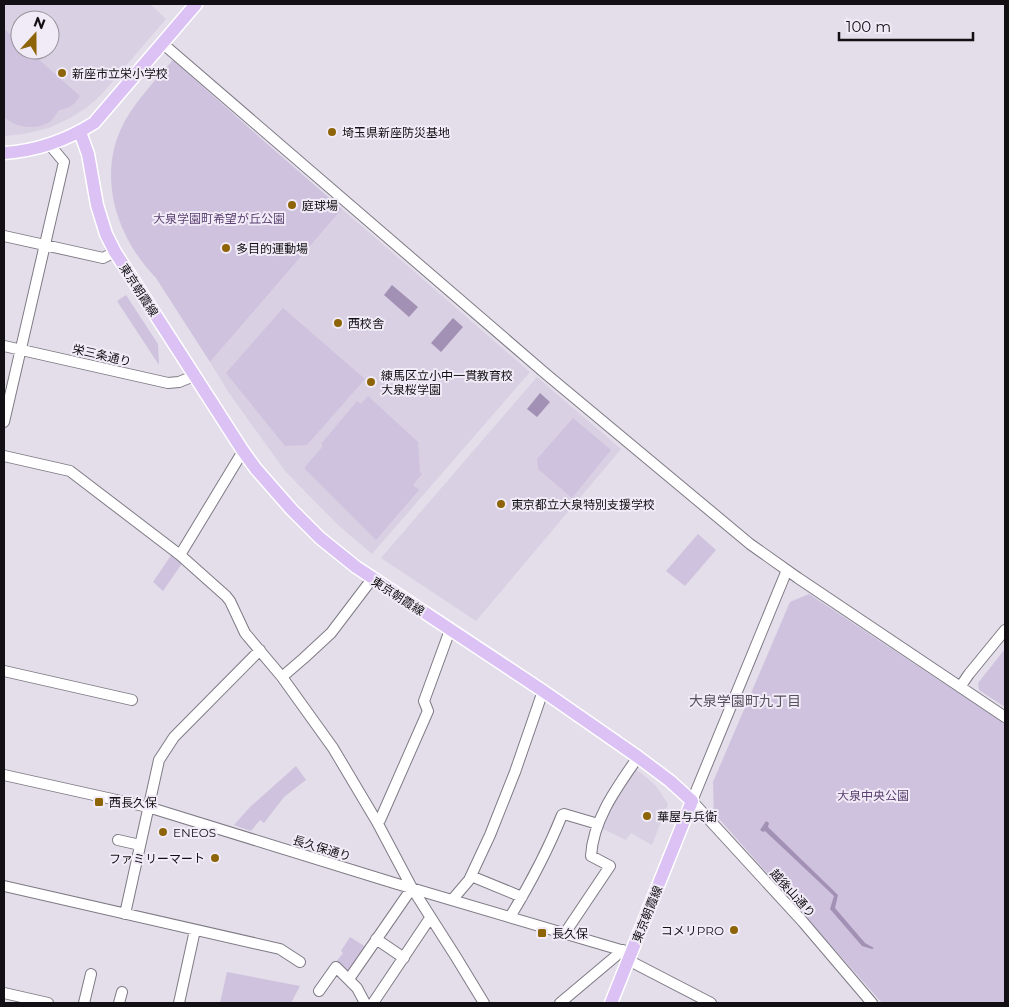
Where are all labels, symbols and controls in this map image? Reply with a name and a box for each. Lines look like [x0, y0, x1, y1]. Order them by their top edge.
north arrow [10, 10, 60, 60]
scale bar [839, 10, 973, 42]
text: N [31, 12, 48, 33]
text: 100 m [846, 17, 891, 36]
place label: 新座市立栄小学校 [72, 66, 168, 81]
marker: 新座市立栄小学校 [56, 67, 68, 79]
place label: 埼玉県新座防災基地 [342, 125, 450, 140]
marker: 埼玉県新座防災基地 [326, 126, 338, 138]
place label: 庭球場 [302, 198, 338, 213]
marker: 庭球場 [286, 199, 298, 211]
park label: 大泉学園町希望が丘公園 [153, 211, 285, 226]
place label: 多目的運動場 [236, 241, 308, 256]
marker: 多目的運動場 [220, 242, 232, 254]
street label: 東京朝霞線 [116, 261, 162, 319]
place label: 西校舎 [348, 316, 384, 331]
marker: 西校舎 [332, 317, 344, 329]
street label: 栄三条通り [71, 341, 133, 369]
place label: 練馬区立小中一貫教育校 大泉桜学園 [381, 368, 513, 397]
marker: 練馬区立小中一貫教育校 大泉桜学園 [365, 376, 377, 388]
place label: 東京都立大泉特別支援学校 [511, 497, 655, 512]
marker: 東京都立大泉特別支援学校 [495, 498, 507, 510]
street label: 東京朝霞線 [369, 573, 427, 619]
district label: 大泉学園町九丁目 [689, 692, 801, 710]
park label: 大泉中央公園 [837, 788, 909, 803]
place label: 西長久保 [109, 795, 157, 810]
marker: 西長久保 [93, 796, 105, 808]
place label: 華屋与兵衛 [657, 809, 717, 824]
marker: 華屋与兵衛 [641, 810, 653, 822]
place label: ENEOS [173, 825, 216, 840]
marker: ENEOS [157, 826, 169, 838]
street label: 長久保通り [291, 832, 353, 864]
place label: ファミリーマート [109, 851, 205, 866]
marker: ファミリーマート [209, 852, 221, 864]
street label: 越後山通り [767, 866, 819, 920]
street label: 東京朝霞線 [629, 883, 665, 945]
place label: コメリPRO [661, 923, 724, 938]
marker: コメリPRO [728, 924, 740, 936]
place label: 長久保 [552, 926, 588, 941]
marker: 長久保 [536, 927, 548, 939]

